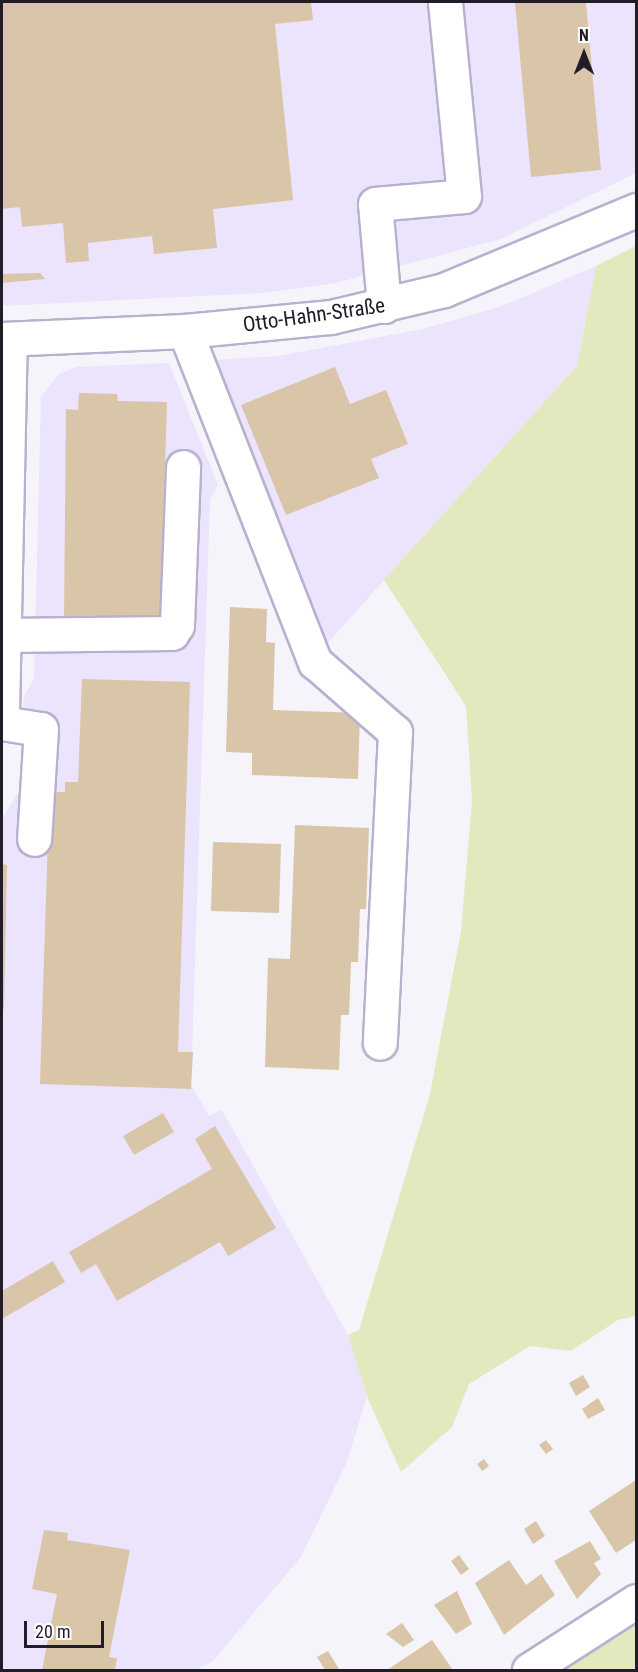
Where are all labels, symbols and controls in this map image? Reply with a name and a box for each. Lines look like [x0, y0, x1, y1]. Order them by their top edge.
north arrow [554, 24, 614, 84]
text: N [579, 26, 589, 45]
street label: Otto-Hahn-Straße [241, 293, 387, 337]
scale bar [27, 1609, 106, 1647]
text: 20 m [35, 1621, 70, 1642]

